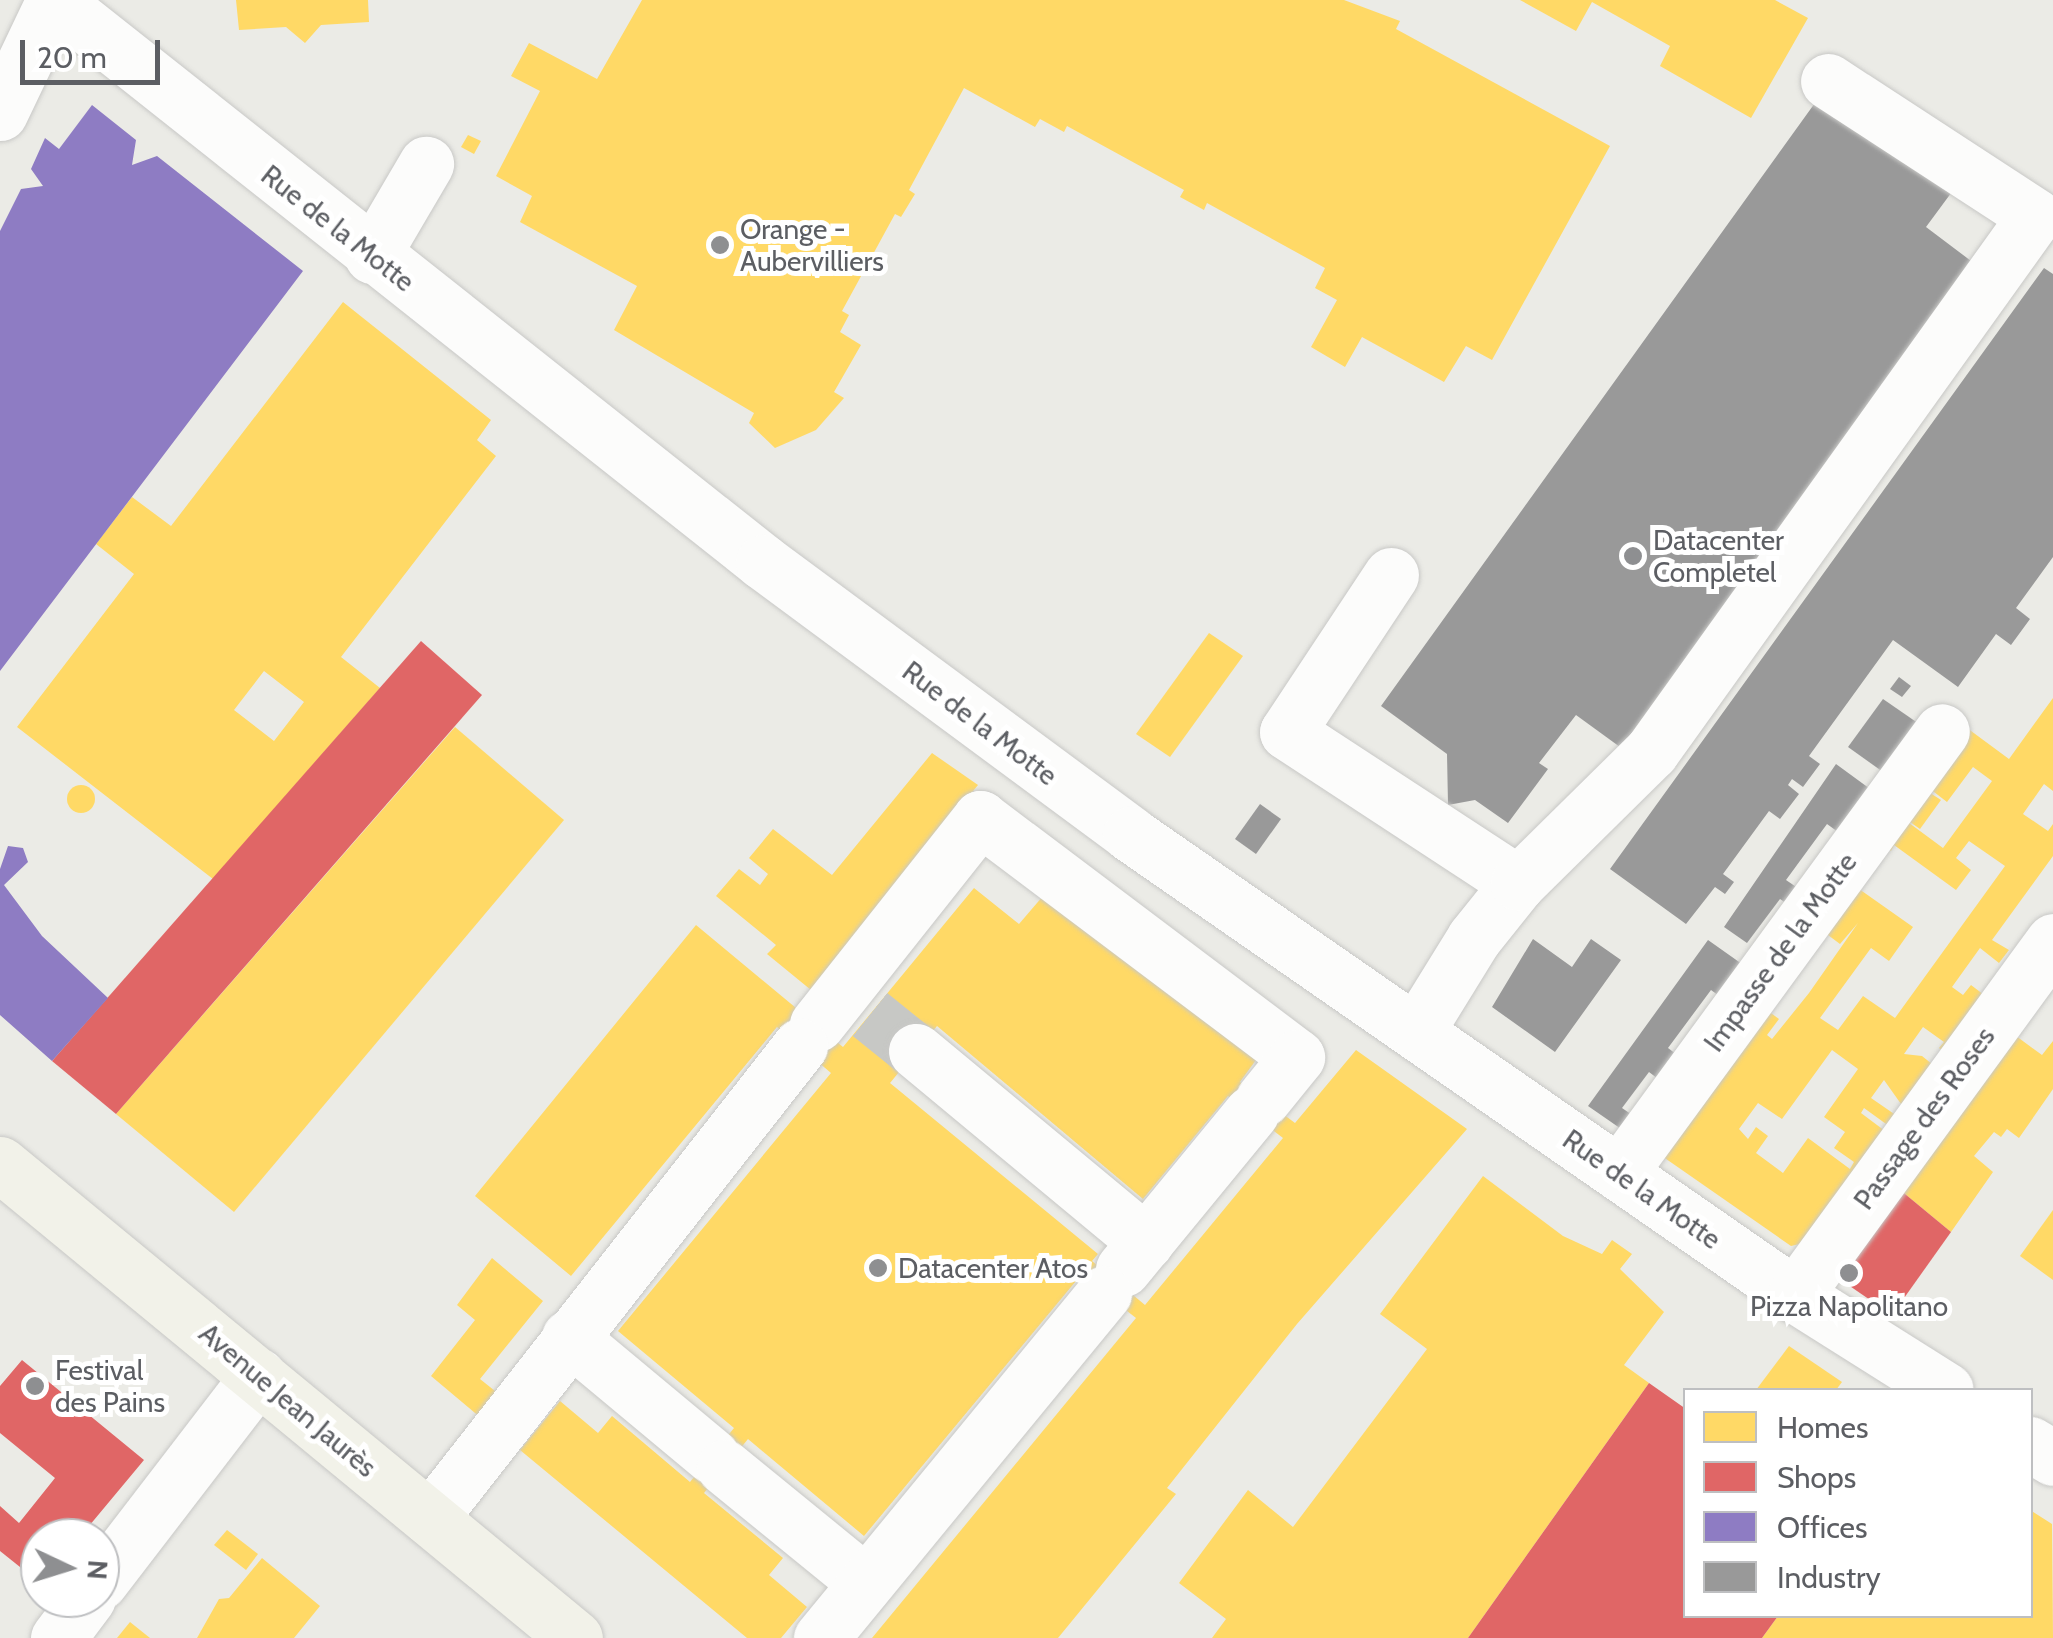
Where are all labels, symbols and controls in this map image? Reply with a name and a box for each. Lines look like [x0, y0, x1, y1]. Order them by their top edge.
scale bar [25, 20, 165, 82]
text: 20 m [37, 39, 107, 76]
street label: Rue de la Motte [255, 158, 421, 298]
place label: Orange - Aubervilliers [740, 212, 884, 278]
marker: Orange - Aubervilliers [709, 234, 731, 256]
place label: Datacenter Completel [1653, 523, 1784, 589]
marker: Datacenter Completel [1622, 545, 1644, 567]
street label: Rue de la Motte [896, 654, 1064, 792]
street label: Impasse de la Motte [1697, 846, 1863, 1058]
street label: Passage des Roses [1847, 1020, 2001, 1216]
street label: Rue de la Motte [1557, 1122, 1727, 1256]
place label: Datacenter Atos [898, 1251, 1088, 1285]
marker: Datacenter Atos [867, 1257, 889, 1279]
marker: Pizza Napolitano [1838, 1262, 1860, 1284]
place label: Pizza Napolitano [1750, 1289, 1948, 1323]
street label: Avenue Jean Jaurès [193, 1316, 383, 1484]
place label: Festival des Pains [55, 1353, 165, 1419]
marker: Festival des Pains [24, 1375, 46, 1397]
legend [1683, 1388, 2033, 1618]
text: Homes [1777, 1409, 1868, 1446]
text: Shops [1777, 1459, 1856, 1496]
text: Offices [1777, 1509, 1867, 1546]
north arrow [20, 1518, 120, 1618]
text: N [80, 1559, 116, 1581]
text: Industry [1777, 1559, 1881, 1596]

